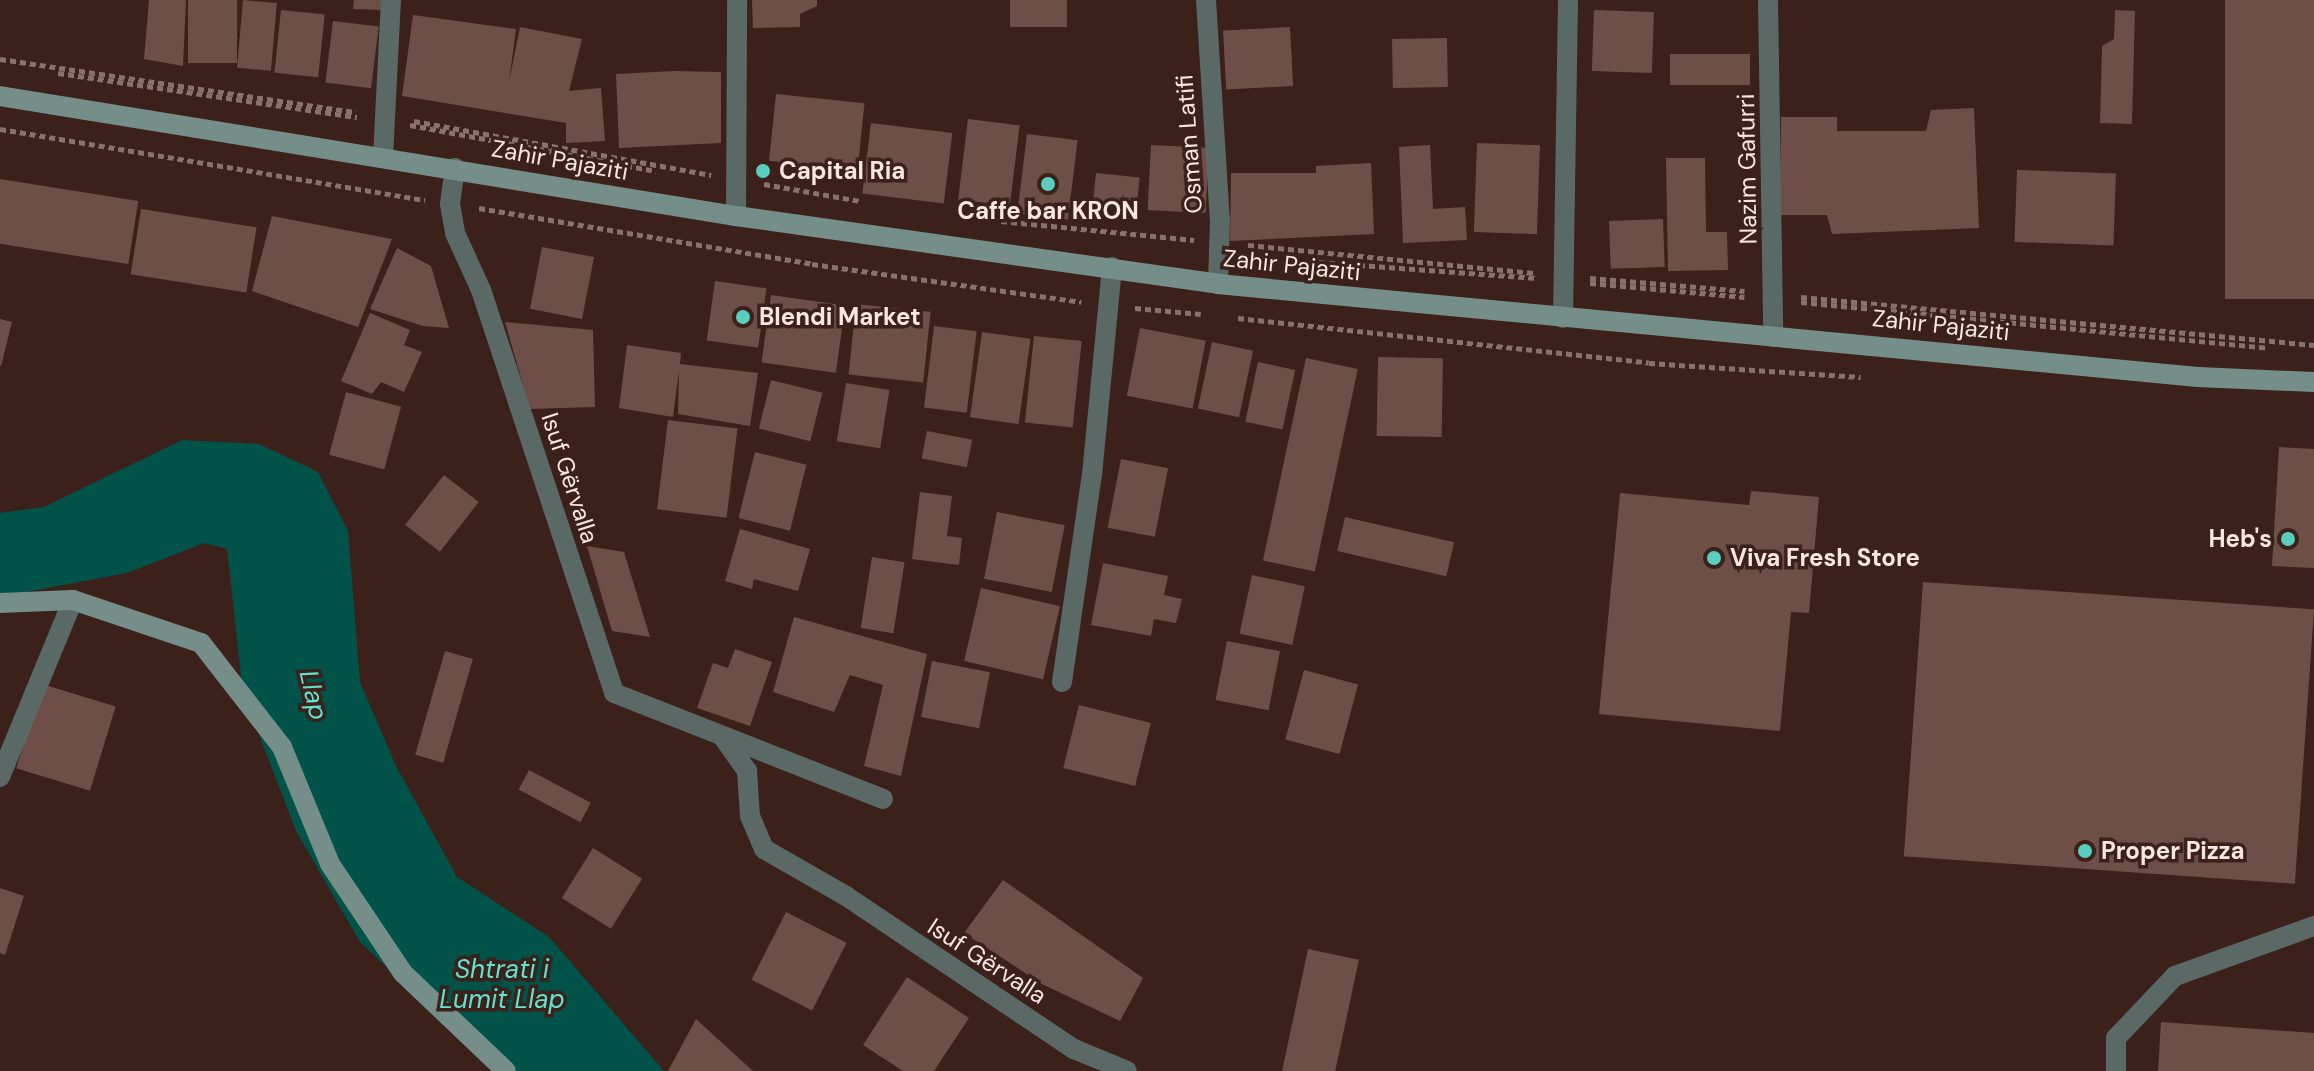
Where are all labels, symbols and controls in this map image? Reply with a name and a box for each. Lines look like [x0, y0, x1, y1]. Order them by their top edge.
street label: Osman Latifi [1170, 74, 1208, 214]
street label: Nazim Gafurri [1731, 93, 1763, 245]
street label: Zahir Pajaziti [490, 134, 630, 186]
place label: Capital Ria [779, 157, 905, 185]
marker: Capital Ria [754, 162, 772, 180]
marker: Caffe bar KRON [1039, 175, 1057, 193]
place label: Caffe bar KRON [957, 197, 1139, 225]
street label: Zahir Pajaziti [1222, 243, 1362, 287]
place label: Blendi Market [759, 303, 921, 331]
street label: Zahir Pajaziti [1871, 303, 2011, 347]
marker: Blendi Market [734, 308, 752, 326]
street label: Isuf Gërvalla [535, 409, 605, 547]
place label: Heb's [2208, 525, 2272, 553]
marker: Heb's [2279, 530, 2297, 548]
place label: Viva Fresh Store [1730, 544, 1920, 572]
marker: Viva Fresh Store [1705, 549, 1723, 567]
water label: Llap [292, 667, 334, 723]
place label: Proper Pizza [2101, 837, 2245, 865]
marker: Proper Pizza [2076, 842, 2094, 860]
street label: Isuf Gërvalla [922, 912, 1052, 1010]
water label: Shtrati i Lumit Llap [439, 954, 565, 1016]

